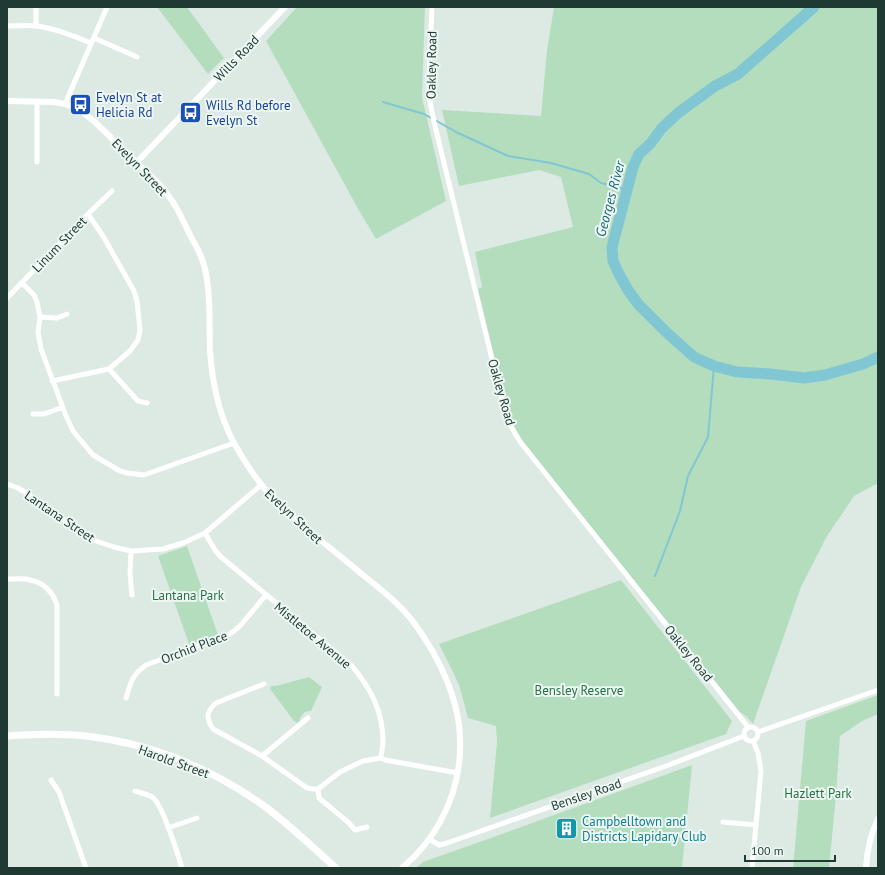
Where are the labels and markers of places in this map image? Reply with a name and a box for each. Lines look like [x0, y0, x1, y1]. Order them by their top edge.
place label: Evelyn St at Helicia Rd [96, 89, 162, 121]
bus stop icon: Evelyn St at Helicia Rd [68, 91, 94, 117]
place label: Wills Rd before Evelyn St [206, 97, 291, 129]
bus stop icon: Wills Rd before Evelyn St [178, 99, 204, 125]
place label: Campbelltown and Districts Lapidary Club [582, 813, 707, 845]
building icon: Campbelltown and Districts Lapidary Club [553, 815, 579, 841]

